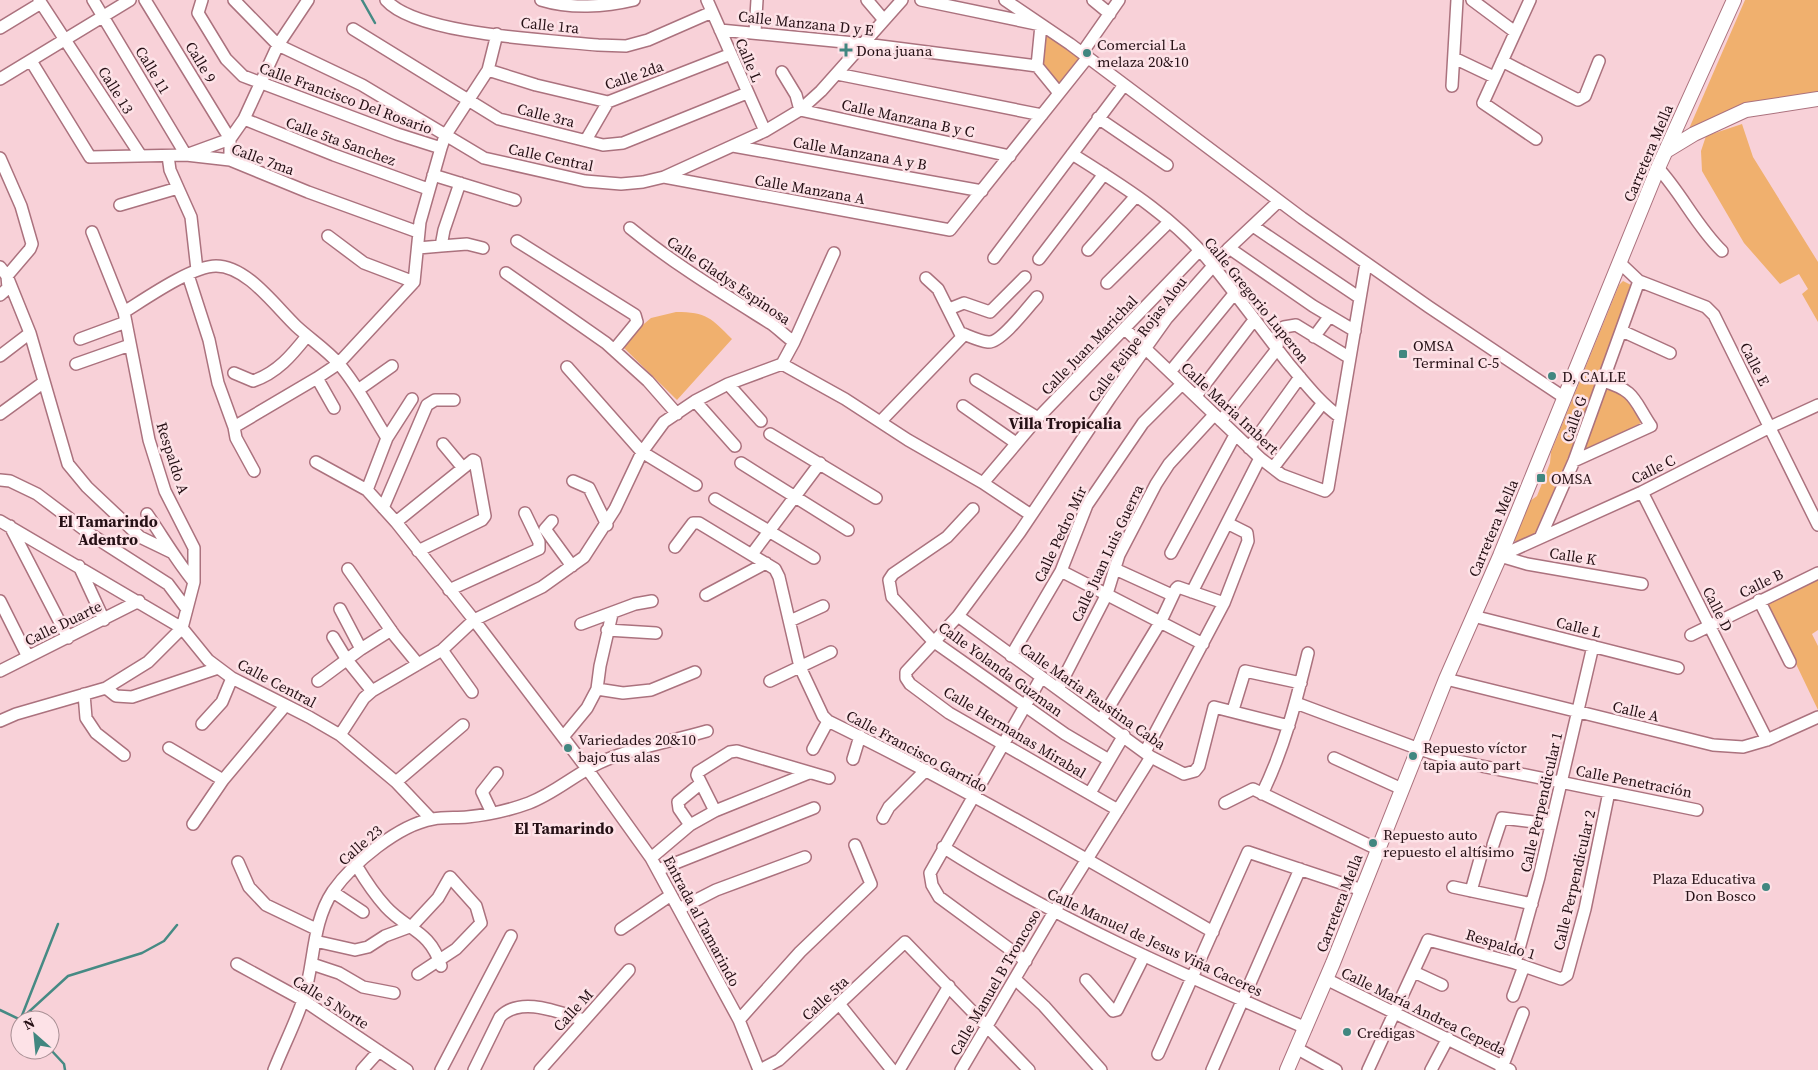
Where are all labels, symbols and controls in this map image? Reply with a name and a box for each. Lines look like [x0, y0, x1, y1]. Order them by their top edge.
street label: Calle Manzana D y E [737, 5, 875, 41]
street label: Calle 1ra [520, 11, 581, 39]
place label: Comercial La melaza 20&10 [1097, 34, 1189, 72]
street label: Calle L [730, 35, 768, 85]
street label: Calle 9 [180, 37, 222, 87]
place label: Dona juana [856, 40, 933, 61]
street label: Calle 11 [131, 42, 175, 98]
marker: Dona juana [840, 44, 852, 56]
marker: Comercial La melaza 20&10 [1081, 47, 1093, 59]
street label: Calle 2da [602, 55, 666, 95]
street label: Calle Francisco Del Rosario [257, 57, 435, 139]
street label: Calle 13 [93, 62, 139, 118]
street label: Calle Manzana B y C [840, 94, 976, 142]
street label: Calle 3ra [515, 98, 577, 132]
street label: Carretera Mella [1618, 101, 1678, 205]
street label: Calle 5ta Sanchez [283, 111, 399, 171]
street label: Calle Manzana A y B [791, 131, 929, 175]
street label: Calle 7ma [228, 138, 298, 180]
street label: Calle Central [507, 138, 596, 176]
street label: Calle Manzana A [753, 169, 867, 209]
street label: Calle Gladys Espinosa [663, 231, 795, 330]
street label: Calle Gregorio Luperon [1200, 232, 1314, 368]
street label: Calle Felipe Rojas Alou [1083, 272, 1191, 406]
street label: Calle Juan Marichal [1036, 290, 1142, 399]
place label: OMSA Terminal C-5 [1413, 335, 1499, 373]
street label: Calle E [1735, 339, 1775, 389]
marker: OMSA Terminal C-5 [1397, 348, 1409, 360]
street label: Calle Maria Imbert [1176, 357, 1284, 459]
place label: D, CALLE [1562, 366, 1626, 387]
marker: D, CALLE [1546, 370, 1558, 382]
street label: Calle G [1556, 393, 1592, 445]
district label: Villa Tropicalia [1009, 412, 1122, 434]
street label: Respaldo A [151, 419, 195, 497]
street label: Calle C [1627, 449, 1679, 489]
place label: OMSA [1551, 468, 1592, 489]
marker: OMSA [1535, 472, 1547, 484]
street label: Carretera Mella [1463, 476, 1523, 580]
street label: Calle Juan Luis Guerra [1066, 480, 1148, 625]
street label: Calle Pedro Mir [1028, 482, 1092, 586]
district label: El Tamarindo Adentro [58, 510, 158, 550]
street label: Calle K [1548, 542, 1598, 570]
street label: Calle B [1735, 563, 1787, 603]
street label: Calle D [1698, 583, 1738, 635]
street label: Calle Duarte [21, 595, 105, 651]
street label: Calle L [1554, 611, 1604, 643]
street label: Calle Yolanda Guzman [934, 617, 1068, 721]
street label: Calle Maria Faustina Caba [1016, 638, 1171, 755]
street label: Calle Central [234, 653, 321, 713]
street label: Calle Hermanas Mirabal [940, 681, 1091, 783]
street label: Calle A [1611, 695, 1661, 727]
street label: Calle Francisco Garrido [843, 705, 991, 797]
place label: Variedades 20&10 bajo tus alas [578, 729, 696, 767]
street label: Calle Perpendicular 1 [1515, 730, 1567, 874]
place label: Repuesto víctor tapia auto part [1423, 737, 1528, 775]
marker: Variedades 20&10 bajo tus alas [562, 742, 574, 754]
marker: Repuesto víctor tapia auto part [1407, 750, 1419, 762]
street label: Calle Penetración [1574, 759, 1694, 803]
street label: Calle Perpendicular 2 [1548, 808, 1600, 952]
district label: El Tamarindo [514, 817, 614, 839]
street label: Calle 23 [333, 820, 387, 870]
place label: Repuesto auto repuesto el altísimo [1383, 824, 1514, 862]
marker: Repuesto auto repuesto el altísimo [1367, 837, 1379, 849]
street label: Carretera Mella [1311, 850, 1368, 955]
street label: Entrada al Tamarindo [659, 852, 745, 990]
place label: Plaza Educativa Don Bosco [1652, 868, 1756, 906]
marker: Plaza Educativa Don Bosco [1760, 881, 1772, 893]
street label: Calle Manuel de Jesus Viña Caceres [1044, 883, 1266, 1001]
street label: Calle Manuel B Troncoso [944, 905, 1046, 1059]
street label: Respaldo 1 [1463, 923, 1539, 965]
street label: Calle María Andrea Cepeda [1338, 962, 1511, 1060]
street label: Calle 5 Norte [289, 970, 374, 1034]
street label: Calle 5ta [797, 971, 853, 1025]
street label: Calle M [548, 984, 598, 1036]
north arrow [10, 1010, 60, 1060]
text: N [20, 1012, 38, 1035]
place label: Credigas [1357, 1022, 1415, 1043]
marker: Credigas [1341, 1026, 1353, 1038]

